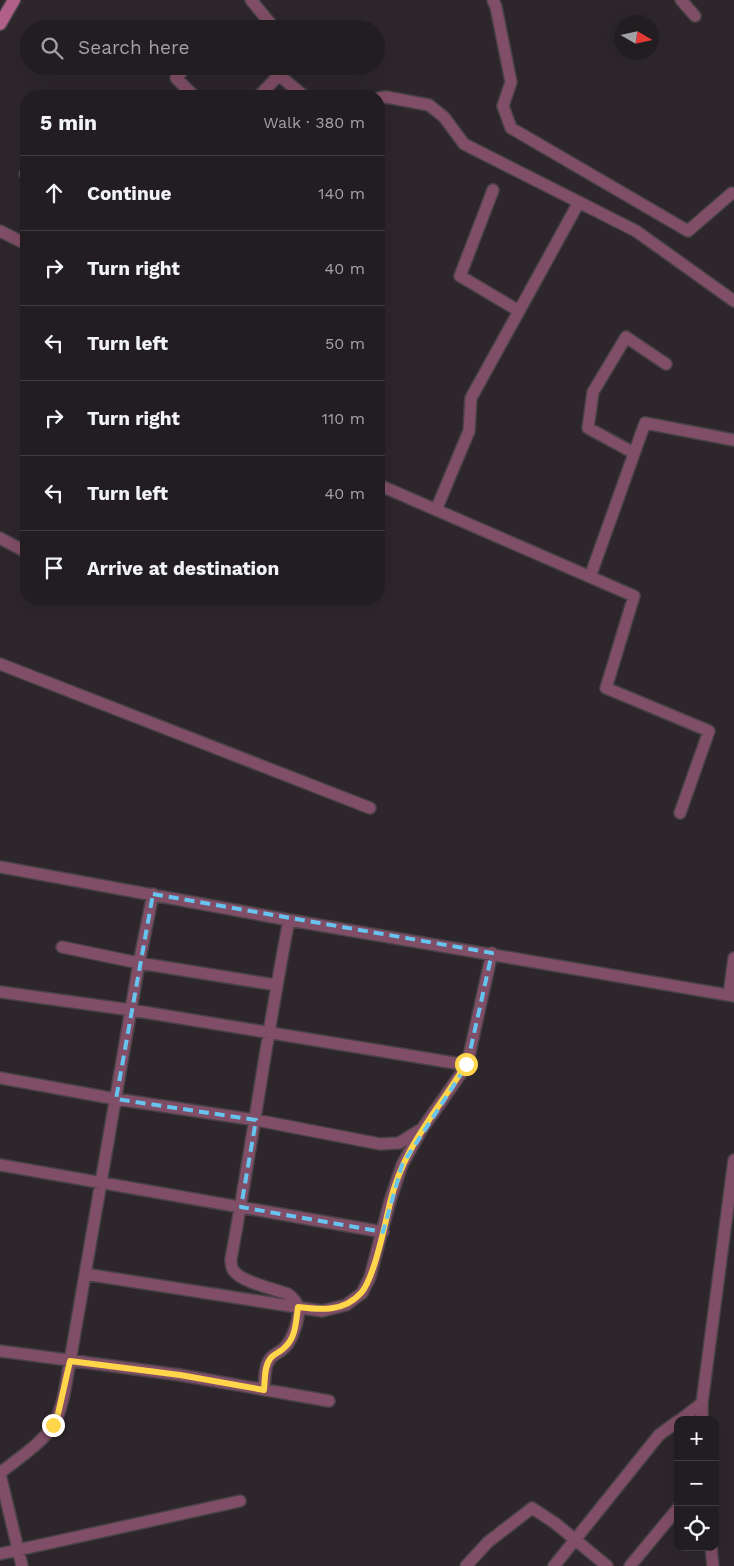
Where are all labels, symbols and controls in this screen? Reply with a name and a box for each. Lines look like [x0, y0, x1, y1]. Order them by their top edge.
north arrow [614, 15, 659, 60]
search box [20, 20, 385, 75]
icon: search [38, 34, 66, 62]
text: Search here [78, 36, 189, 59]
text: 5 min [40, 110, 97, 135]
text: Walk · 380 m [263, 113, 365, 132]
icon: ahead [40, 179, 68, 207]
text: Continue [87, 182, 171, 205]
text: 140 m [318, 184, 365, 203]
icon: right [40, 254, 68, 282]
text: Turn right [87, 257, 180, 280]
text: 40 m [325, 259, 365, 278]
icon: left [40, 329, 68, 357]
text: Turn left [87, 332, 168, 355]
text: 50 m [325, 334, 365, 353]
icon: right [40, 404, 68, 432]
text: Turn right [87, 407, 180, 430]
text: 110 m [322, 409, 365, 428]
icon: left [40, 479, 68, 507]
text: Turn left [87, 482, 168, 505]
text: 40 m [325, 484, 365, 503]
icon: arrive [40, 554, 68, 582]
text: Arrive at destination [87, 557, 279, 580]
route start [455, 1053, 478, 1076]
route end [42, 1414, 65, 1437]
map controls [674, 1416, 719, 1551]
button: + [674, 1416, 719, 1461]
button: − [674, 1461, 719, 1506]
button: locate [674, 1506, 719, 1551]

